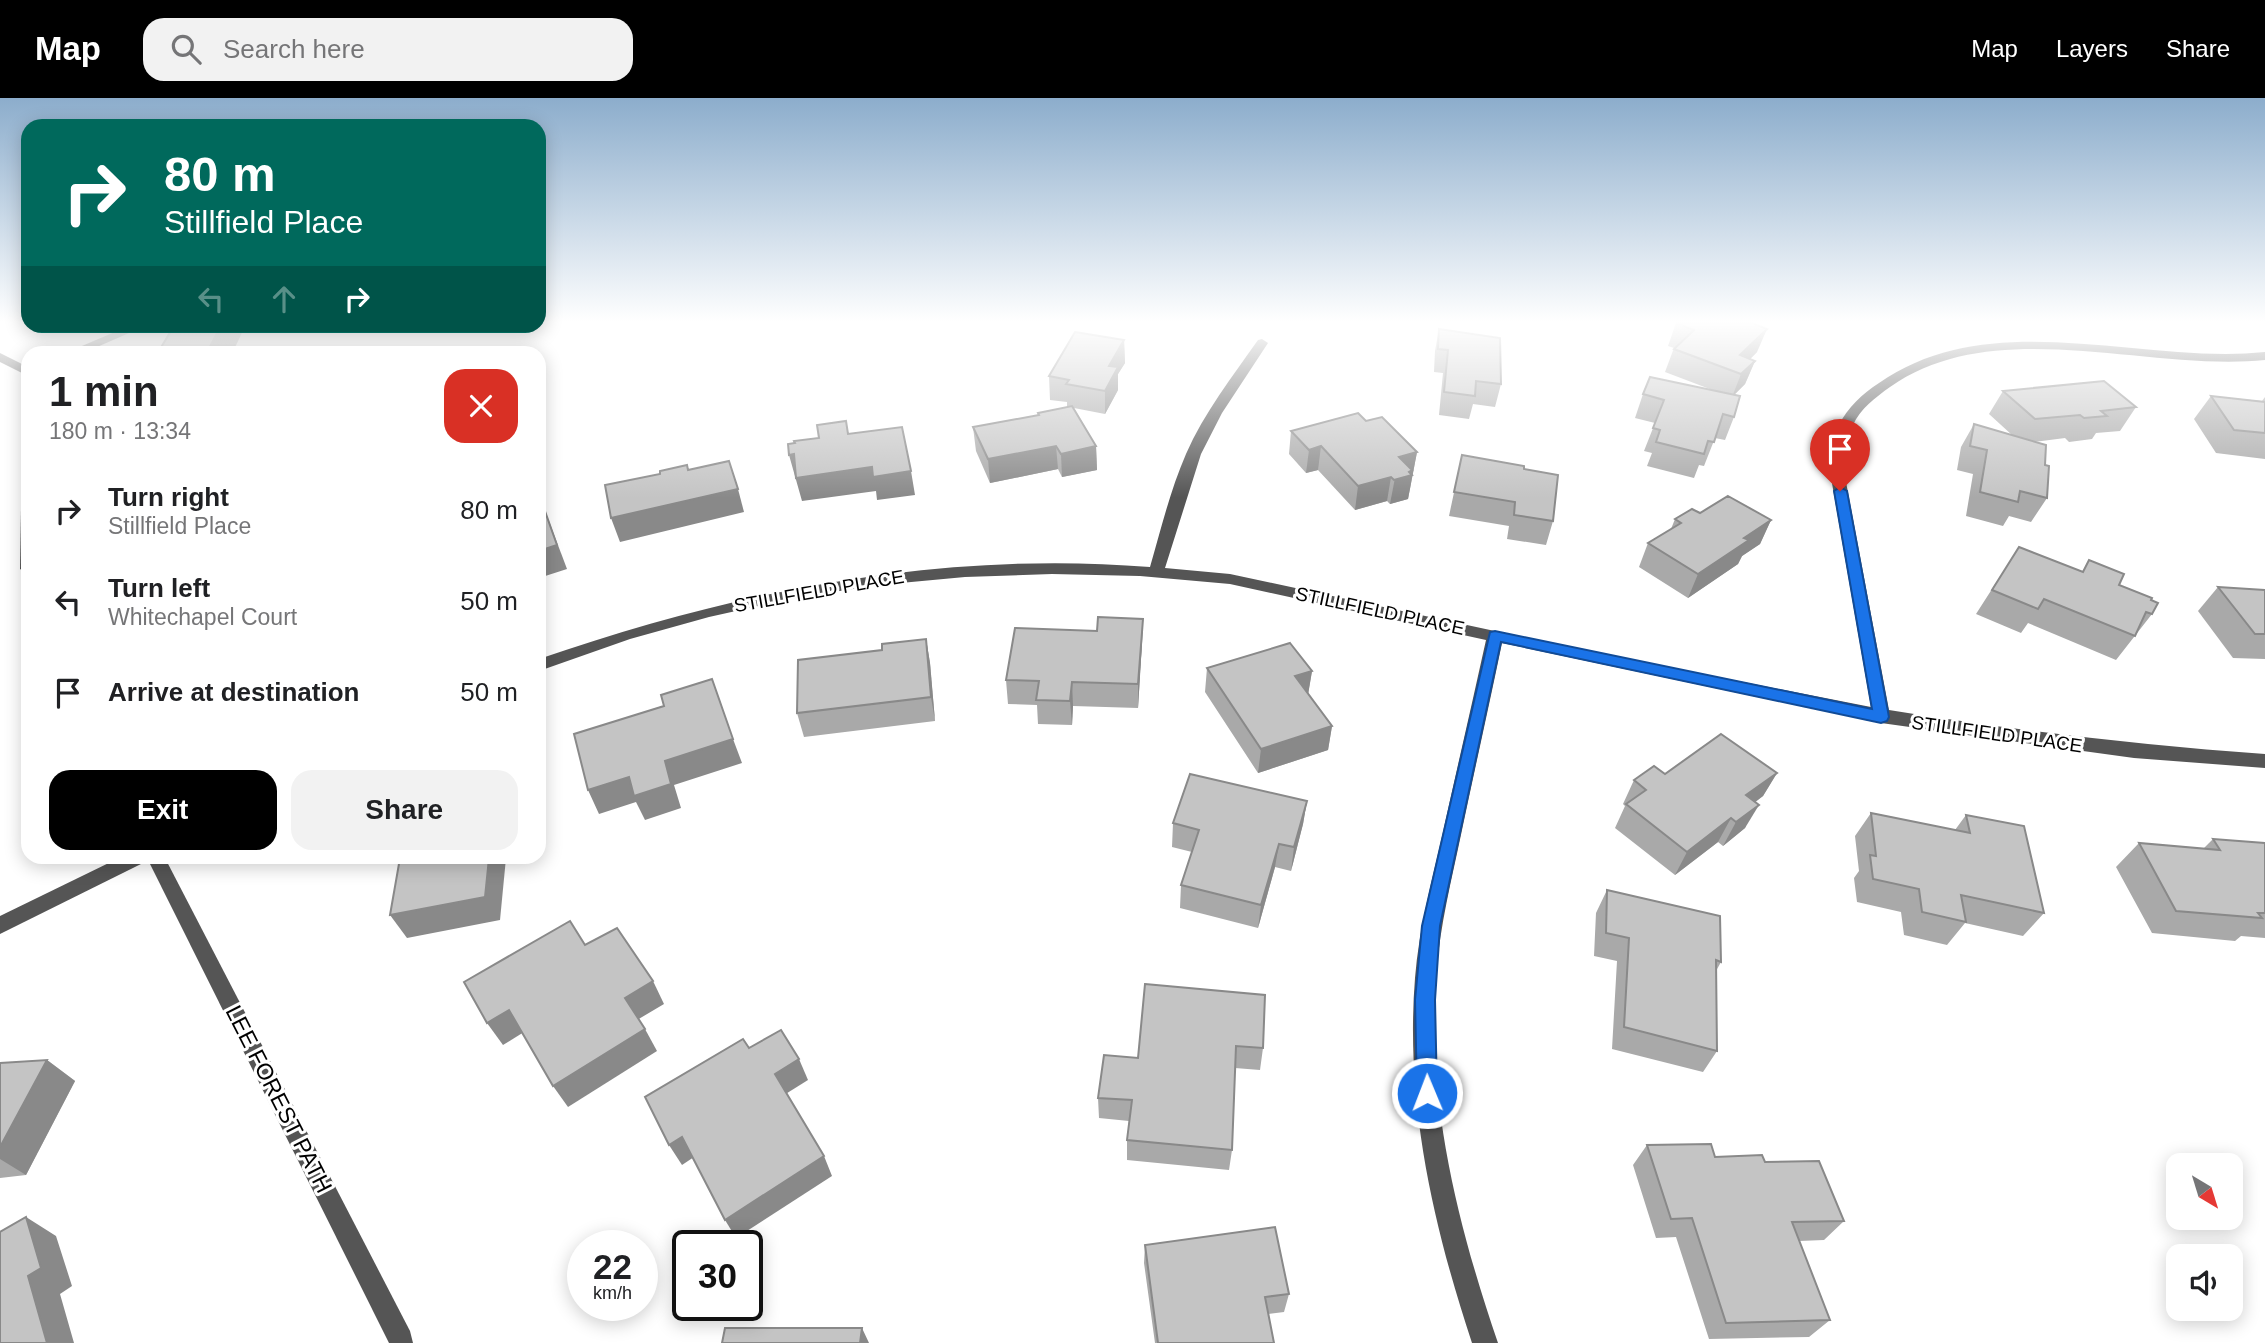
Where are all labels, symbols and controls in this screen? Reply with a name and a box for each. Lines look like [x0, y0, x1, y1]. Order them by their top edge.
search box [143, 18, 633, 81]
text: Map [35, 30, 101, 67]
icon: search [167, 30, 205, 68]
text: Search here [223, 34, 365, 64]
text: Map [1971, 35, 2018, 62]
text: Layers [2056, 35, 2128, 62]
text: Share [2166, 35, 2230, 62]
icon: right [49, 147, 140, 238]
text: 80 m [164, 147, 276, 201]
text: Stillfield Place [164, 204, 363, 240]
icon: left [192, 280, 230, 318]
icon: ahead [265, 280, 303, 318]
icon: right [338, 280, 376, 318]
text: 1 min [49, 368, 159, 415]
button: close [444, 369, 518, 443]
text: 180 m · 13:34 [49, 418, 191, 444]
pin [1810, 419, 1870, 491]
icon: arrive [1821, 430, 1859, 468]
text: Turn right [108, 482, 229, 512]
icon: right [49, 492, 87, 530]
text: 80 m [460, 495, 518, 525]
text: Stillfield Place [108, 513, 251, 539]
street label: STILLFIELD PLACE [732, 566, 906, 616]
text: Turn left [108, 573, 210, 603]
icon: left [49, 583, 87, 621]
street label: STILLFIELD PLACE [1294, 583, 1466, 639]
text: 50 m [460, 586, 518, 616]
text: Whitechapel Court [108, 604, 297, 630]
icon: arrive [49, 674, 87, 712]
text: Arrive at destination [108, 677, 359, 707]
text: 50 m [460, 677, 518, 707]
street label: STILLFIELD PLACE [1910, 712, 2084, 756]
button: Exit [49, 770, 277, 850]
button: Share [291, 770, 518, 850]
street label: LEE FOREST PATH [220, 1001, 338, 1197]
position arrow [1390, 1056, 1464, 1130]
north arrow [2166, 1153, 2244, 1230]
map controls [2166, 1153, 2243, 1321]
speed limit sign: 30 [672, 1230, 763, 1321]
button: sound [2166, 1244, 2243, 1321]
text: 22 [593, 1247, 632, 1286]
text: km/h [593, 1283, 632, 1303]

